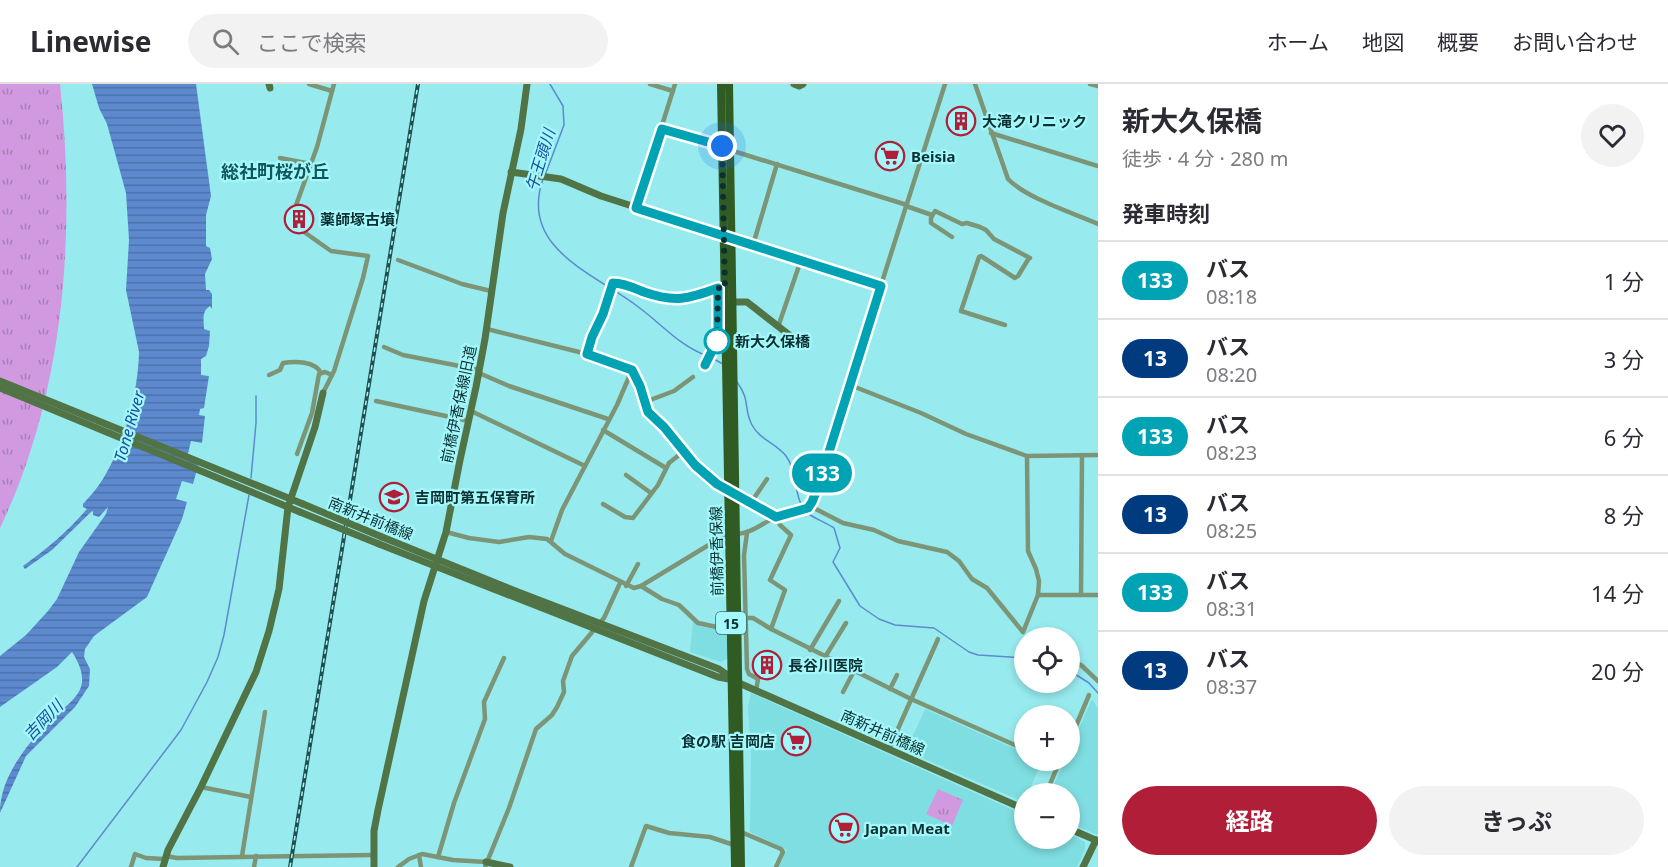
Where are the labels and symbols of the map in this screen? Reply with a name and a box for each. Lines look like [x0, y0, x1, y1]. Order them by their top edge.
building icon: 大滝クリニック [945, 105, 977, 137]
place label: 大滝クリニック [982, 111, 1087, 131]
water label: 午王頭川 [520, 124, 560, 194]
your location [707, 131, 737, 161]
supermarket icon: Beisia [874, 140, 906, 172]
place label: Beisia [911, 146, 955, 166]
district label: 総社町桜が丘 [221, 159, 329, 183]
building icon: 薬師塚古墳 [283, 203, 315, 235]
place label: 薬師塚古墳 [320, 209, 395, 229]
marker: 新大久保橋 [704, 328, 730, 354]
place label: 新大久保橋 [735, 331, 811, 351]
street label: 前橋伊香保線旧道 [436, 343, 480, 465]
water label: Tone River [108, 388, 150, 464]
line badge: 133 [788, 454, 856, 492]
school or university icon: 吉岡町第五保育所 [378, 481, 410, 513]
place label: 吉岡町第五保育所 [415, 487, 535, 507]
street label: 南新井前橋線 [326, 492, 416, 544]
street label: 前橋伊香保線 [705, 506, 727, 596]
road number: 15 [716, 612, 746, 634]
building icon: 長谷川医院 [751, 649, 783, 681]
place label: 長谷川医院 [788, 655, 863, 675]
water label: 吉岡川 [18, 694, 69, 745]
street label: 南新井前橋線 [838, 705, 928, 759]
supermarket icon: 食の駅 吉岡店 [780, 725, 812, 757]
place label: 食の駅 吉岡店 [681, 731, 775, 751]
supermarket icon: Japan Meat [828, 812, 860, 844]
place label: Japan Meat [863, 818, 950, 838]

